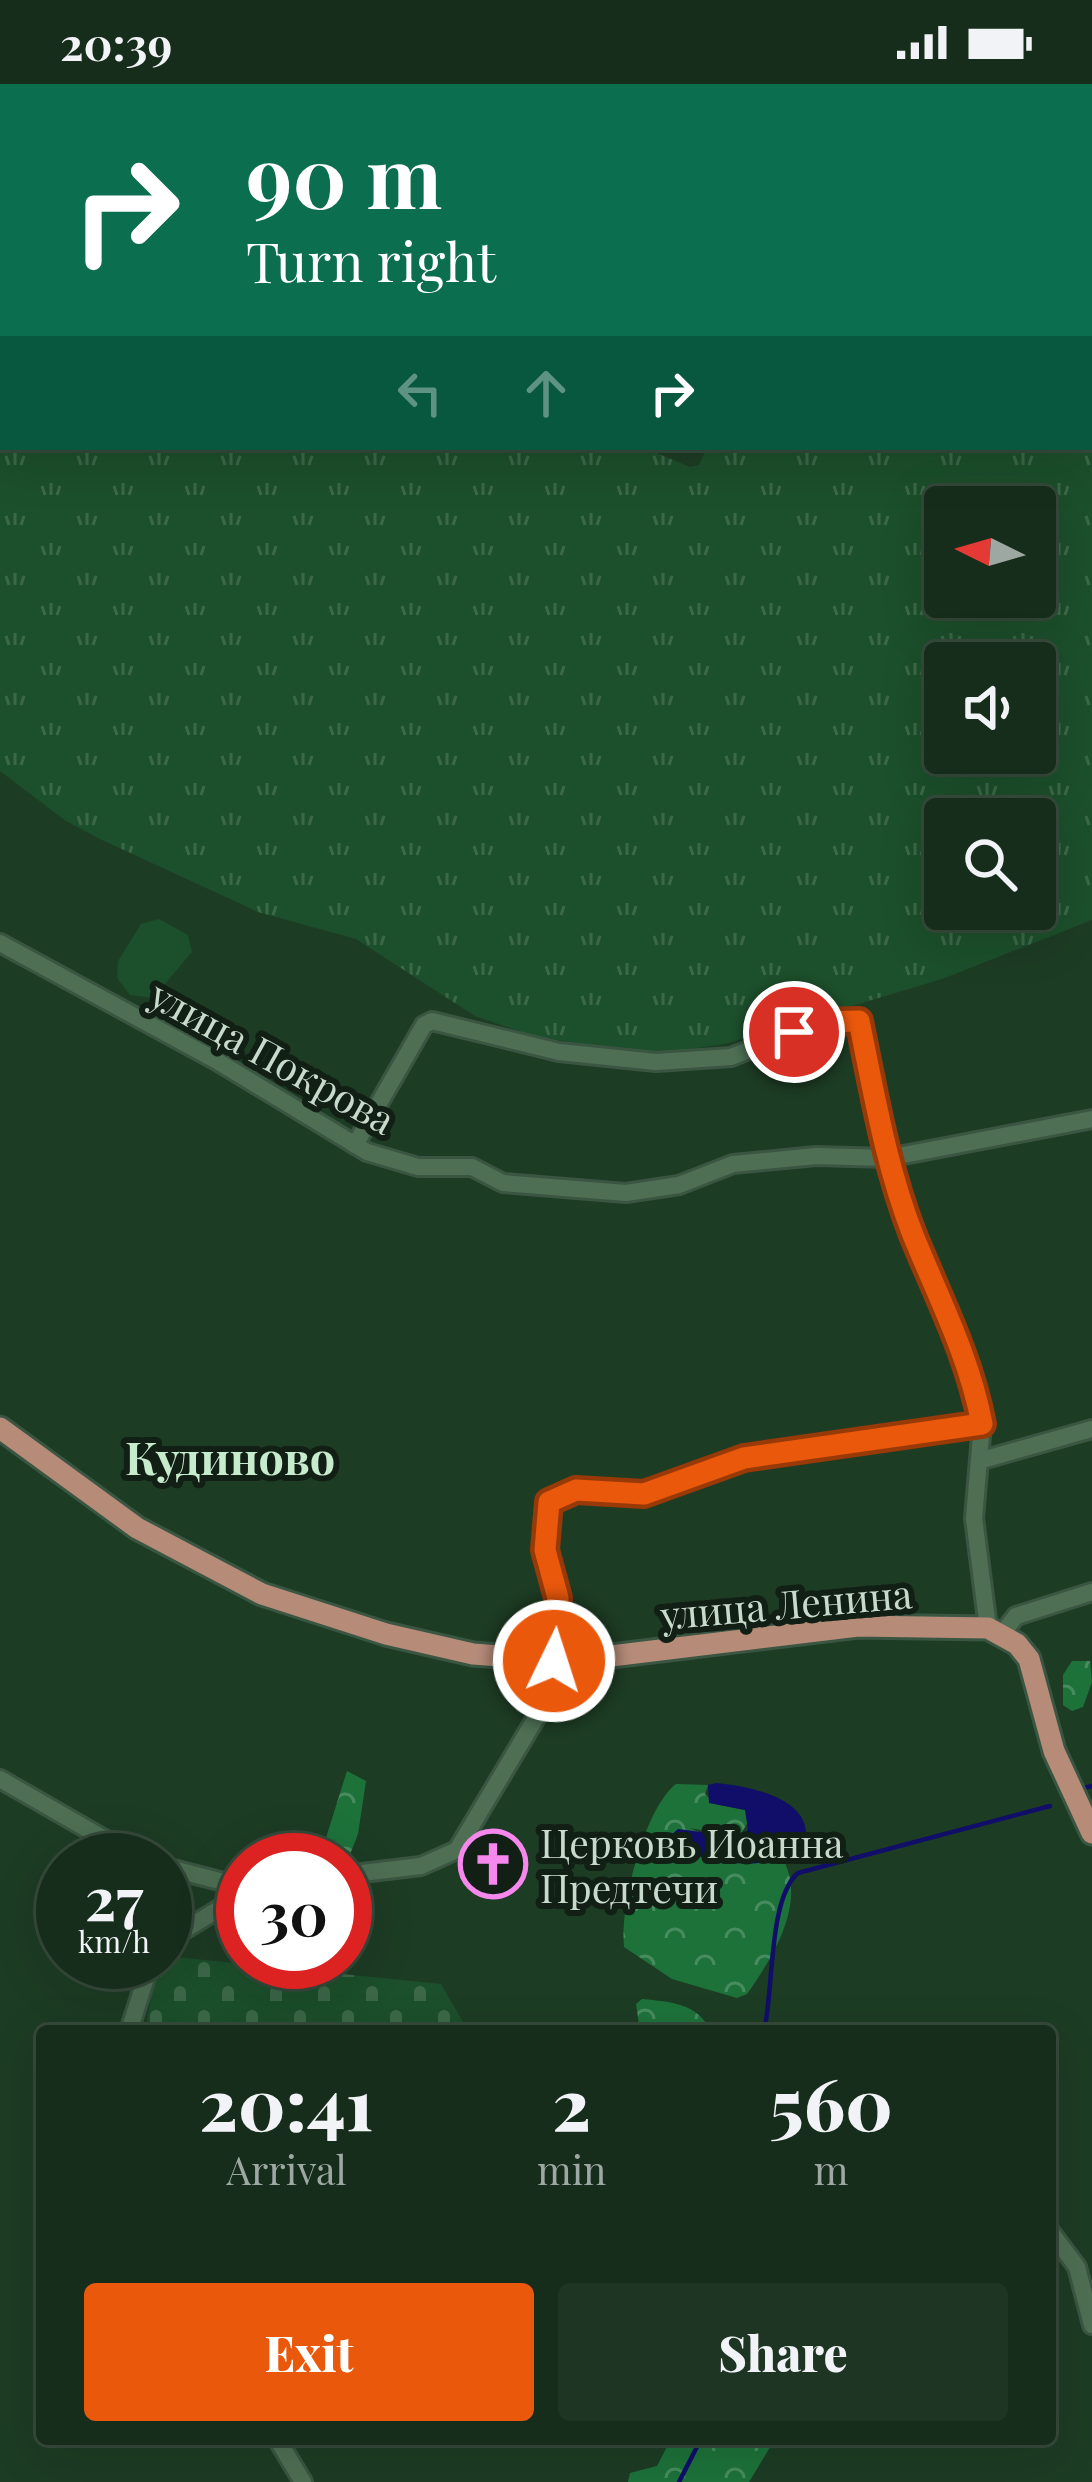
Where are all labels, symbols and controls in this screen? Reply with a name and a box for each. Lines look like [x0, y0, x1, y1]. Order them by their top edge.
text: 20:39 [60, 12, 172, 72]
text: 90 m [246, 118, 442, 230]
icon: right [48, 132, 204, 288]
text: Turn right [246, 225, 496, 297]
icon: left [387, 360, 453, 426]
icon: ahead [513, 360, 579, 426]
icon: right [639, 360, 705, 426]
north arrow [924, 486, 1056, 618]
map controls [924, 486, 1056, 930]
button: sound [924, 642, 1056, 774]
button: search [924, 798, 1056, 930]
street label: улица Покрова [140, 967, 405, 1145]
pin [743, 981, 845, 1083]
icon: arrive [761, 999, 827, 1065]
district label: Кудиново [125, 1426, 335, 1486]
street label: улица Ленина [657, 1566, 915, 1640]
position arrow [491, 1598, 617, 1724]
place label: Церковь Иоанна Предтечи [540, 1816, 844, 1913]
church icon: Церковь Иоанна Предтечи [458, 1829, 528, 1899]
speed limit sign: 30 [216, 1833, 372, 1989]
text: 27 [85, 1856, 143, 1936]
text: km/h [78, 1921, 150, 1961]
text: 20:41 [199, 2053, 374, 2149]
text: 2 [552, 2053, 591, 2149]
text: 560 [770, 2053, 893, 2149]
text: Arrival [226, 2143, 347, 2195]
text: min [537, 2143, 606, 2195]
text: m [814, 2143, 848, 2195]
button: Exit [84, 2283, 534, 2421]
button: Share [558, 2283, 1008, 2421]

